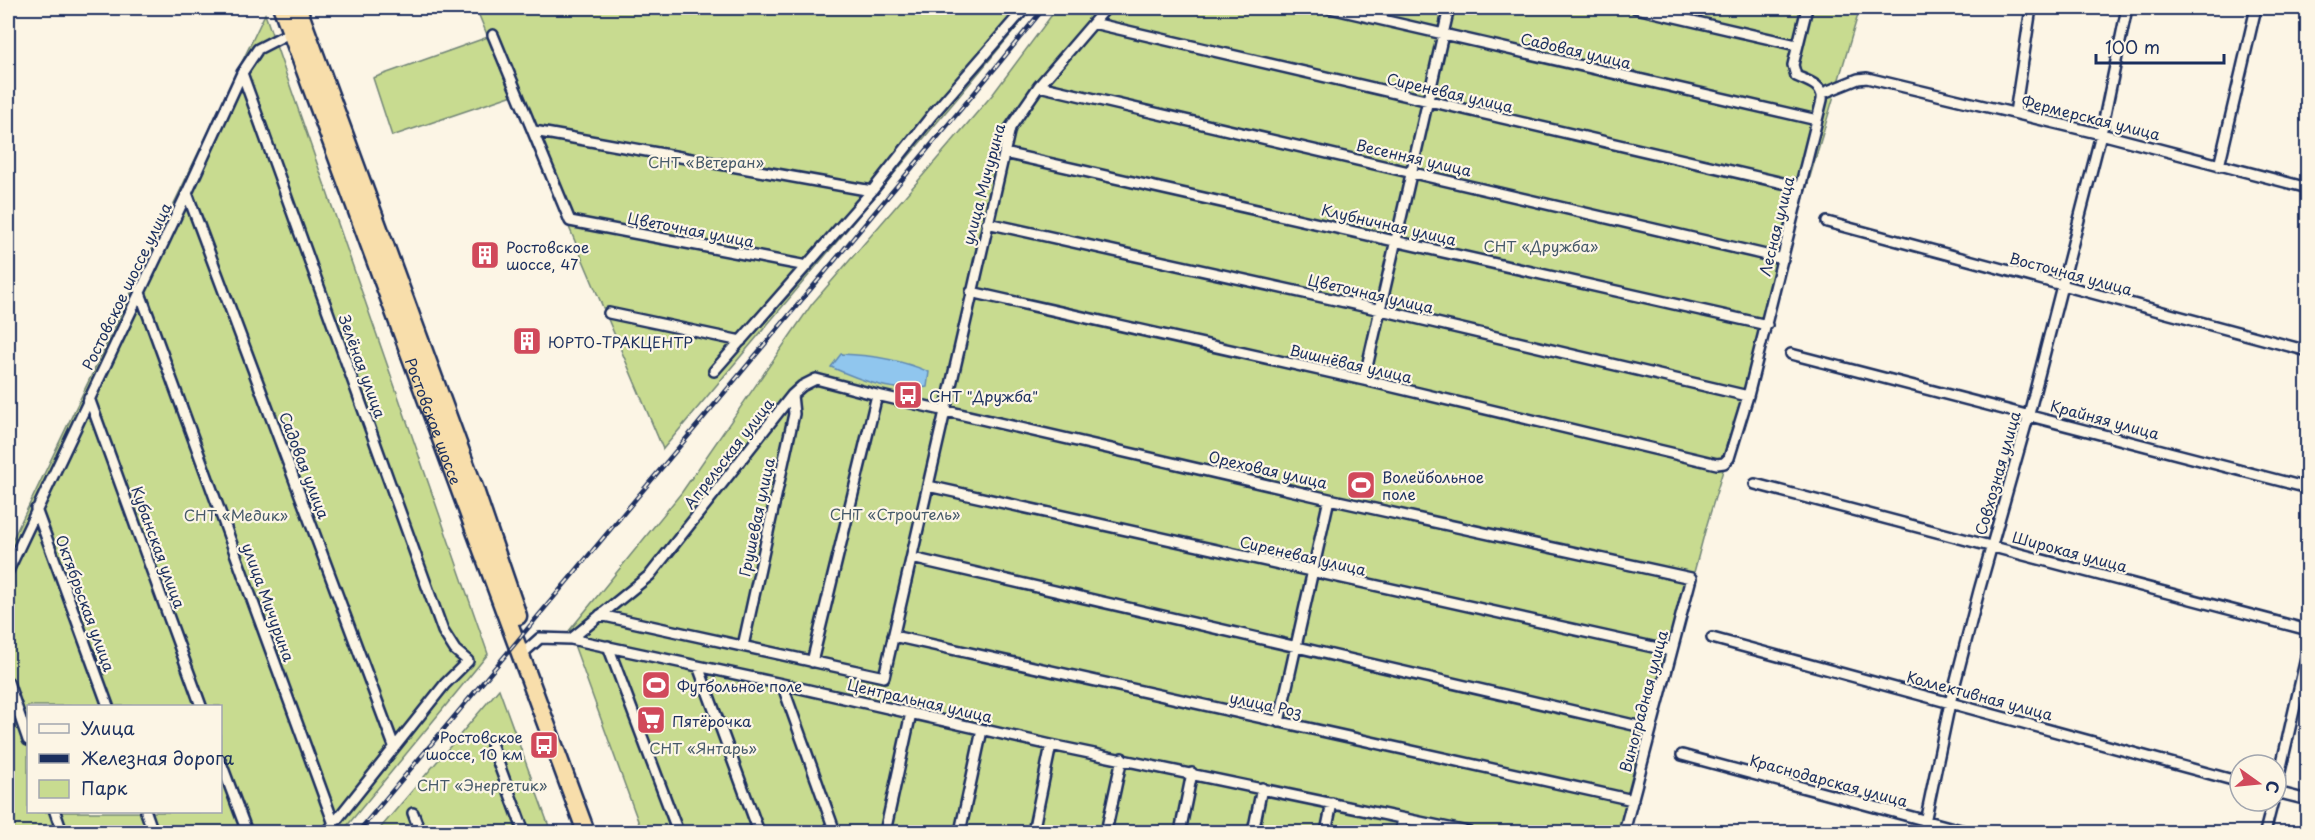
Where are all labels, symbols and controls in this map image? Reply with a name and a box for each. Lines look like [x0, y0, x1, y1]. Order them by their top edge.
street label: Садовая улица [1518, 26, 1634, 74]
scale bar [2096, 27, 2224, 65]
text: 100 m [2105, 33, 2160, 60]
street label: Сиреневая улица [1385, 66, 1516, 118]
street label: Фермерская улица [2019, 89, 2163, 145]
street label: улица Мичурина [956, 120, 1010, 247]
street label: Весенняя улица [1354, 133, 1475, 182]
park label: СНТ «Ветеран» [648, 150, 765, 173]
street label: Лесная улица [1753, 173, 1800, 278]
street label: Клубничная улица [1319, 197, 1459, 251]
street label: Ростовское шоссе улица [75, 198, 177, 374]
street label: Цветочная улица [626, 205, 757, 253]
park label: СНТ «Дружба» [1484, 234, 1599, 257]
place label: Ростовское шоссе, 47 [506, 235, 589, 275]
building icon: Ростовское шоссе, 47 [469, 239, 501, 271]
street label: Восточная улица [2007, 246, 2136, 301]
street label: Цветочная улица [1306, 267, 1437, 319]
street label: Зелёная улица [334, 311, 393, 422]
building icon: ЮРТО-ТРАКЦЕНТР [511, 325, 543, 357]
place label: ЮРТО-ТРАКЦЕНТР [548, 330, 693, 353]
street label: Вишнёвая улица [1288, 338, 1415, 388]
street label: Ростовское шоссе [400, 354, 468, 488]
bus stop icon: СНТ "Дружба" [892, 379, 924, 411]
place label: СНТ "Дружба" [929, 384, 1038, 407]
street label: Апрельская улица [677, 392, 779, 513]
street label: Крайняя улица [2048, 393, 2162, 445]
street label: Садовая улица [274, 408, 336, 522]
street label: Совхозная улица [1968, 408, 2026, 538]
street label: Ореховая улица [1206, 444, 1330, 494]
street label: Грушевая улица [732, 455, 780, 579]
place label: Волейбольное поле [1382, 465, 1484, 505]
sports icon: Волейбольное поле [1345, 469, 1377, 501]
street label: Кубанская улица [126, 483, 192, 612]
park label: СНТ «Строитель» [830, 502, 961, 525]
park label: СНТ «Медик» [184, 503, 289, 526]
street label: Широкая улица [2010, 525, 2131, 578]
street label: Сиреневая улица [1238, 529, 1369, 581]
street label: Октябрьская улица [51, 531, 122, 675]
street label: улица Мичурина [237, 539, 301, 665]
street label: Виноградная улица [1613, 627, 1673, 775]
street label: Коллективная улица [1905, 664, 2056, 726]
sports icon: Футбольное поле [640, 669, 672, 701]
street label: Центральная улица [845, 672, 995, 728]
place label: Футбольное поле [677, 674, 803, 697]
street label: улица Роз [1228, 685, 1304, 723]
supermarket icon: Пятёрочка [635, 704, 667, 736]
legend [27, 705, 222, 813]
place label: Пятёрочка [672, 709, 752, 732]
text: Улица [81, 714, 135, 741]
place label: Ростовское шоссе, 10 км [426, 725, 523, 765]
bus stop icon: Ростовское шоссе, 10 км [528, 729, 560, 761]
park label: СНТ «Янтарь» [649, 736, 757, 759]
text: Железная дорога [81, 744, 235, 771]
street label: Краснодарская улица [1748, 748, 1911, 812]
north arrow [2228, 753, 2288, 813]
park label: СНТ «Энергетик» [417, 773, 548, 796]
text: Парк [81, 774, 128, 801]
text: С [2260, 778, 2287, 796]

